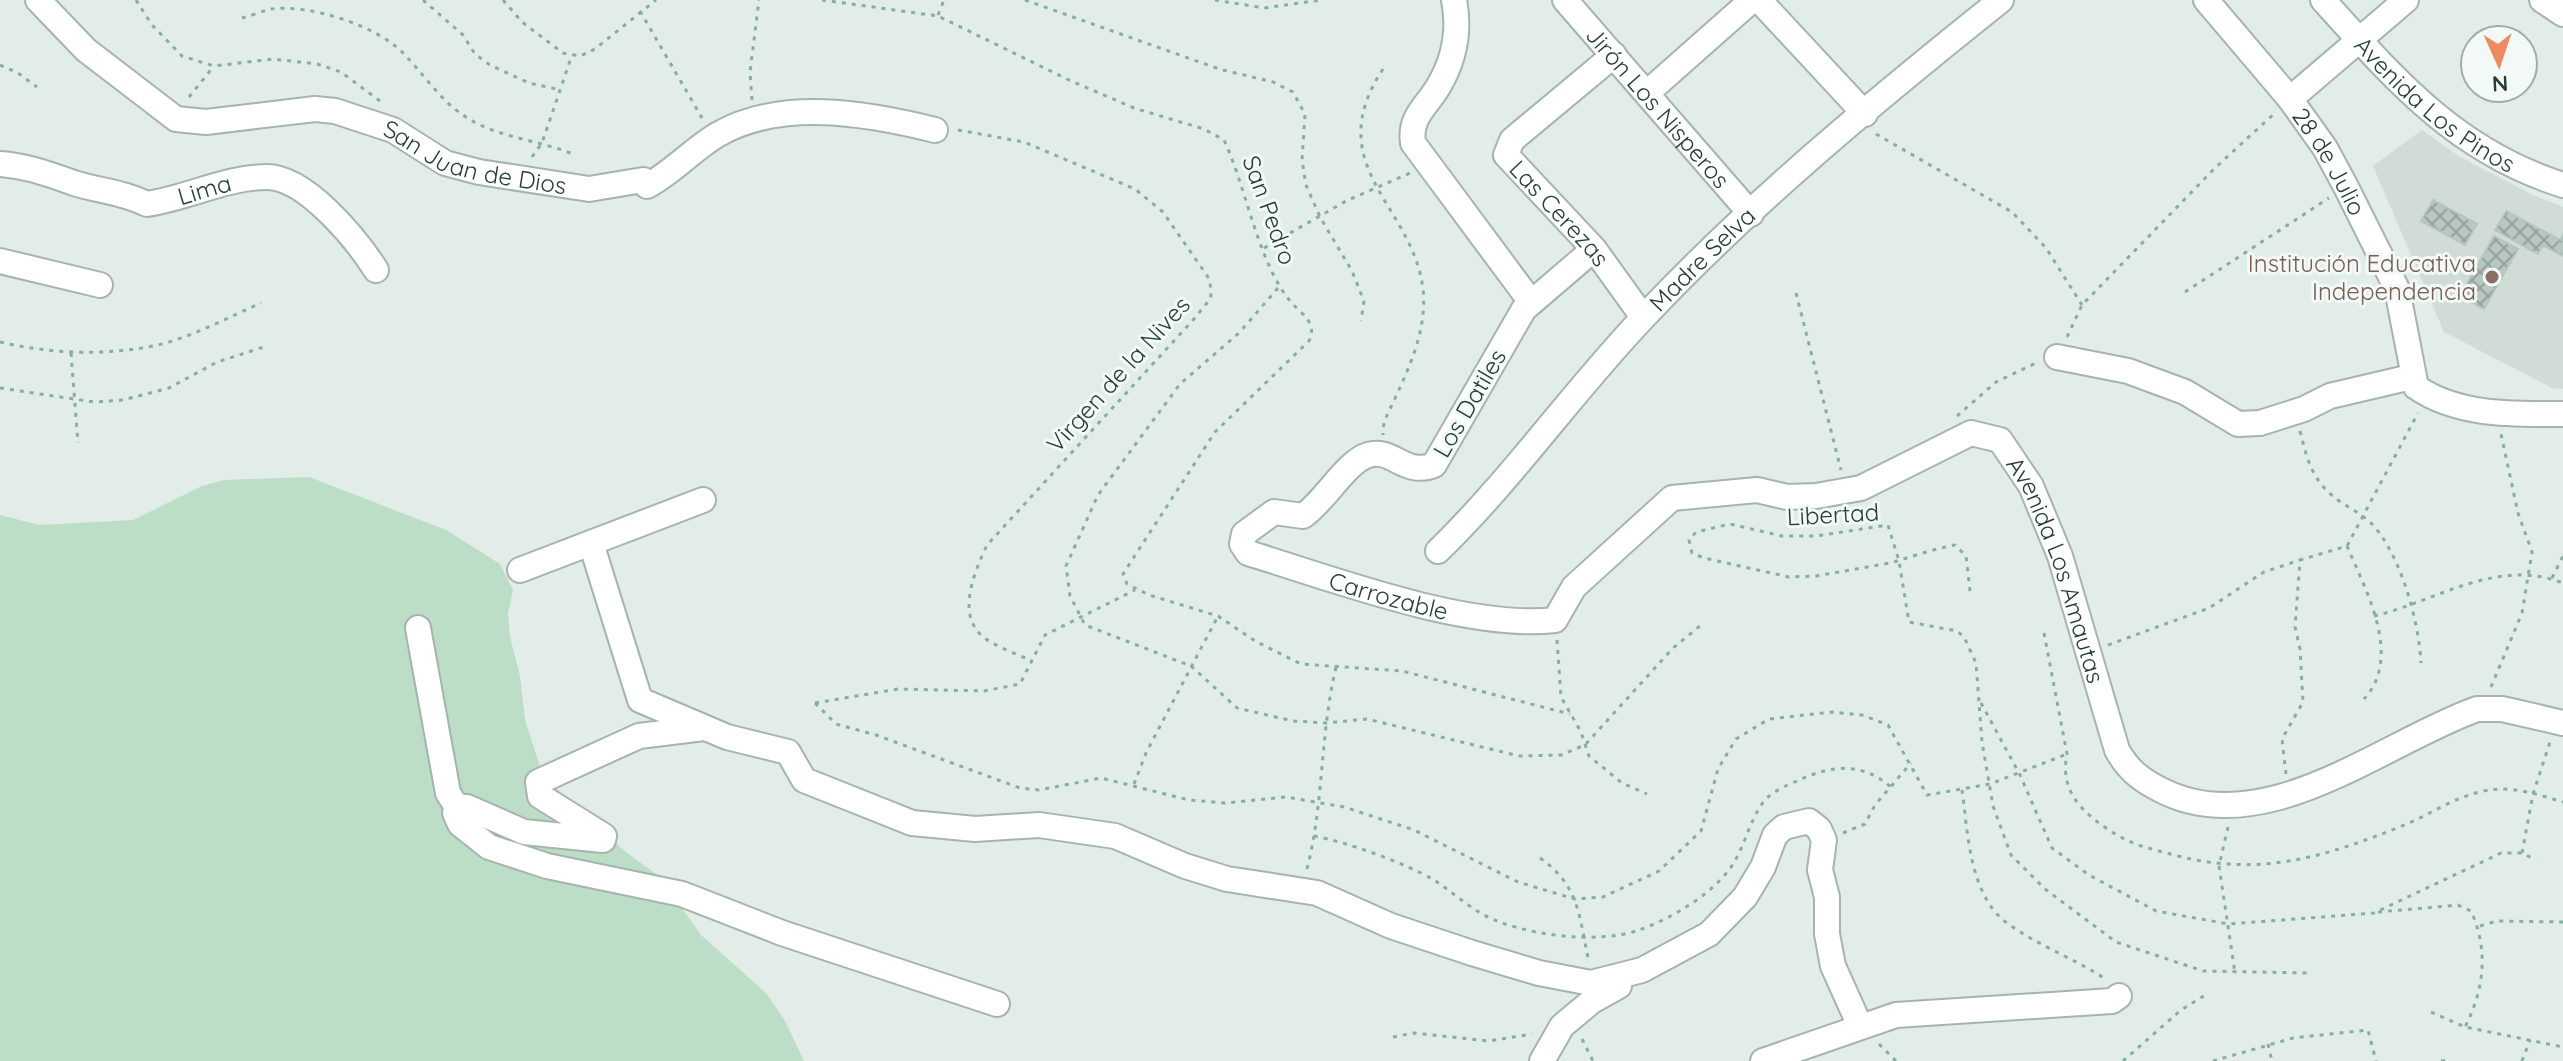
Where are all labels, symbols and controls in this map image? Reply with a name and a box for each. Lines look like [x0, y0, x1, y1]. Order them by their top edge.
street label: Jirón Los Nisperos [1580, 20, 1737, 194]
north arrow [2459, 24, 2539, 104]
street label: Avenida Los Pinos [2348, 30, 2520, 179]
text: N [2491, 70, 2509, 98]
street label: 28 de Julio [2286, 102, 2373, 220]
street label: San Juan de Dios [380, 113, 569, 200]
street label: San Pedro [1236, 151, 1304, 269]
street label: Las Cerezas [1503, 154, 1616, 272]
street label: Lima [174, 167, 234, 211]
street label: Madre Selva [1642, 200, 1761, 317]
place label: Institución Educativa Independencia [2248, 248, 2476, 306]
marker: Institución Educativa Independencia [2483, 268, 2501, 286]
street label: Virgen de la Nives [1040, 290, 1196, 458]
street label: Los Datiles [1426, 343, 1512, 463]
street label: Avenida Los Amautas [2000, 451, 2112, 687]
street label: Libertad [1786, 497, 1880, 531]
street label: Carrozable [1326, 565, 1451, 626]

